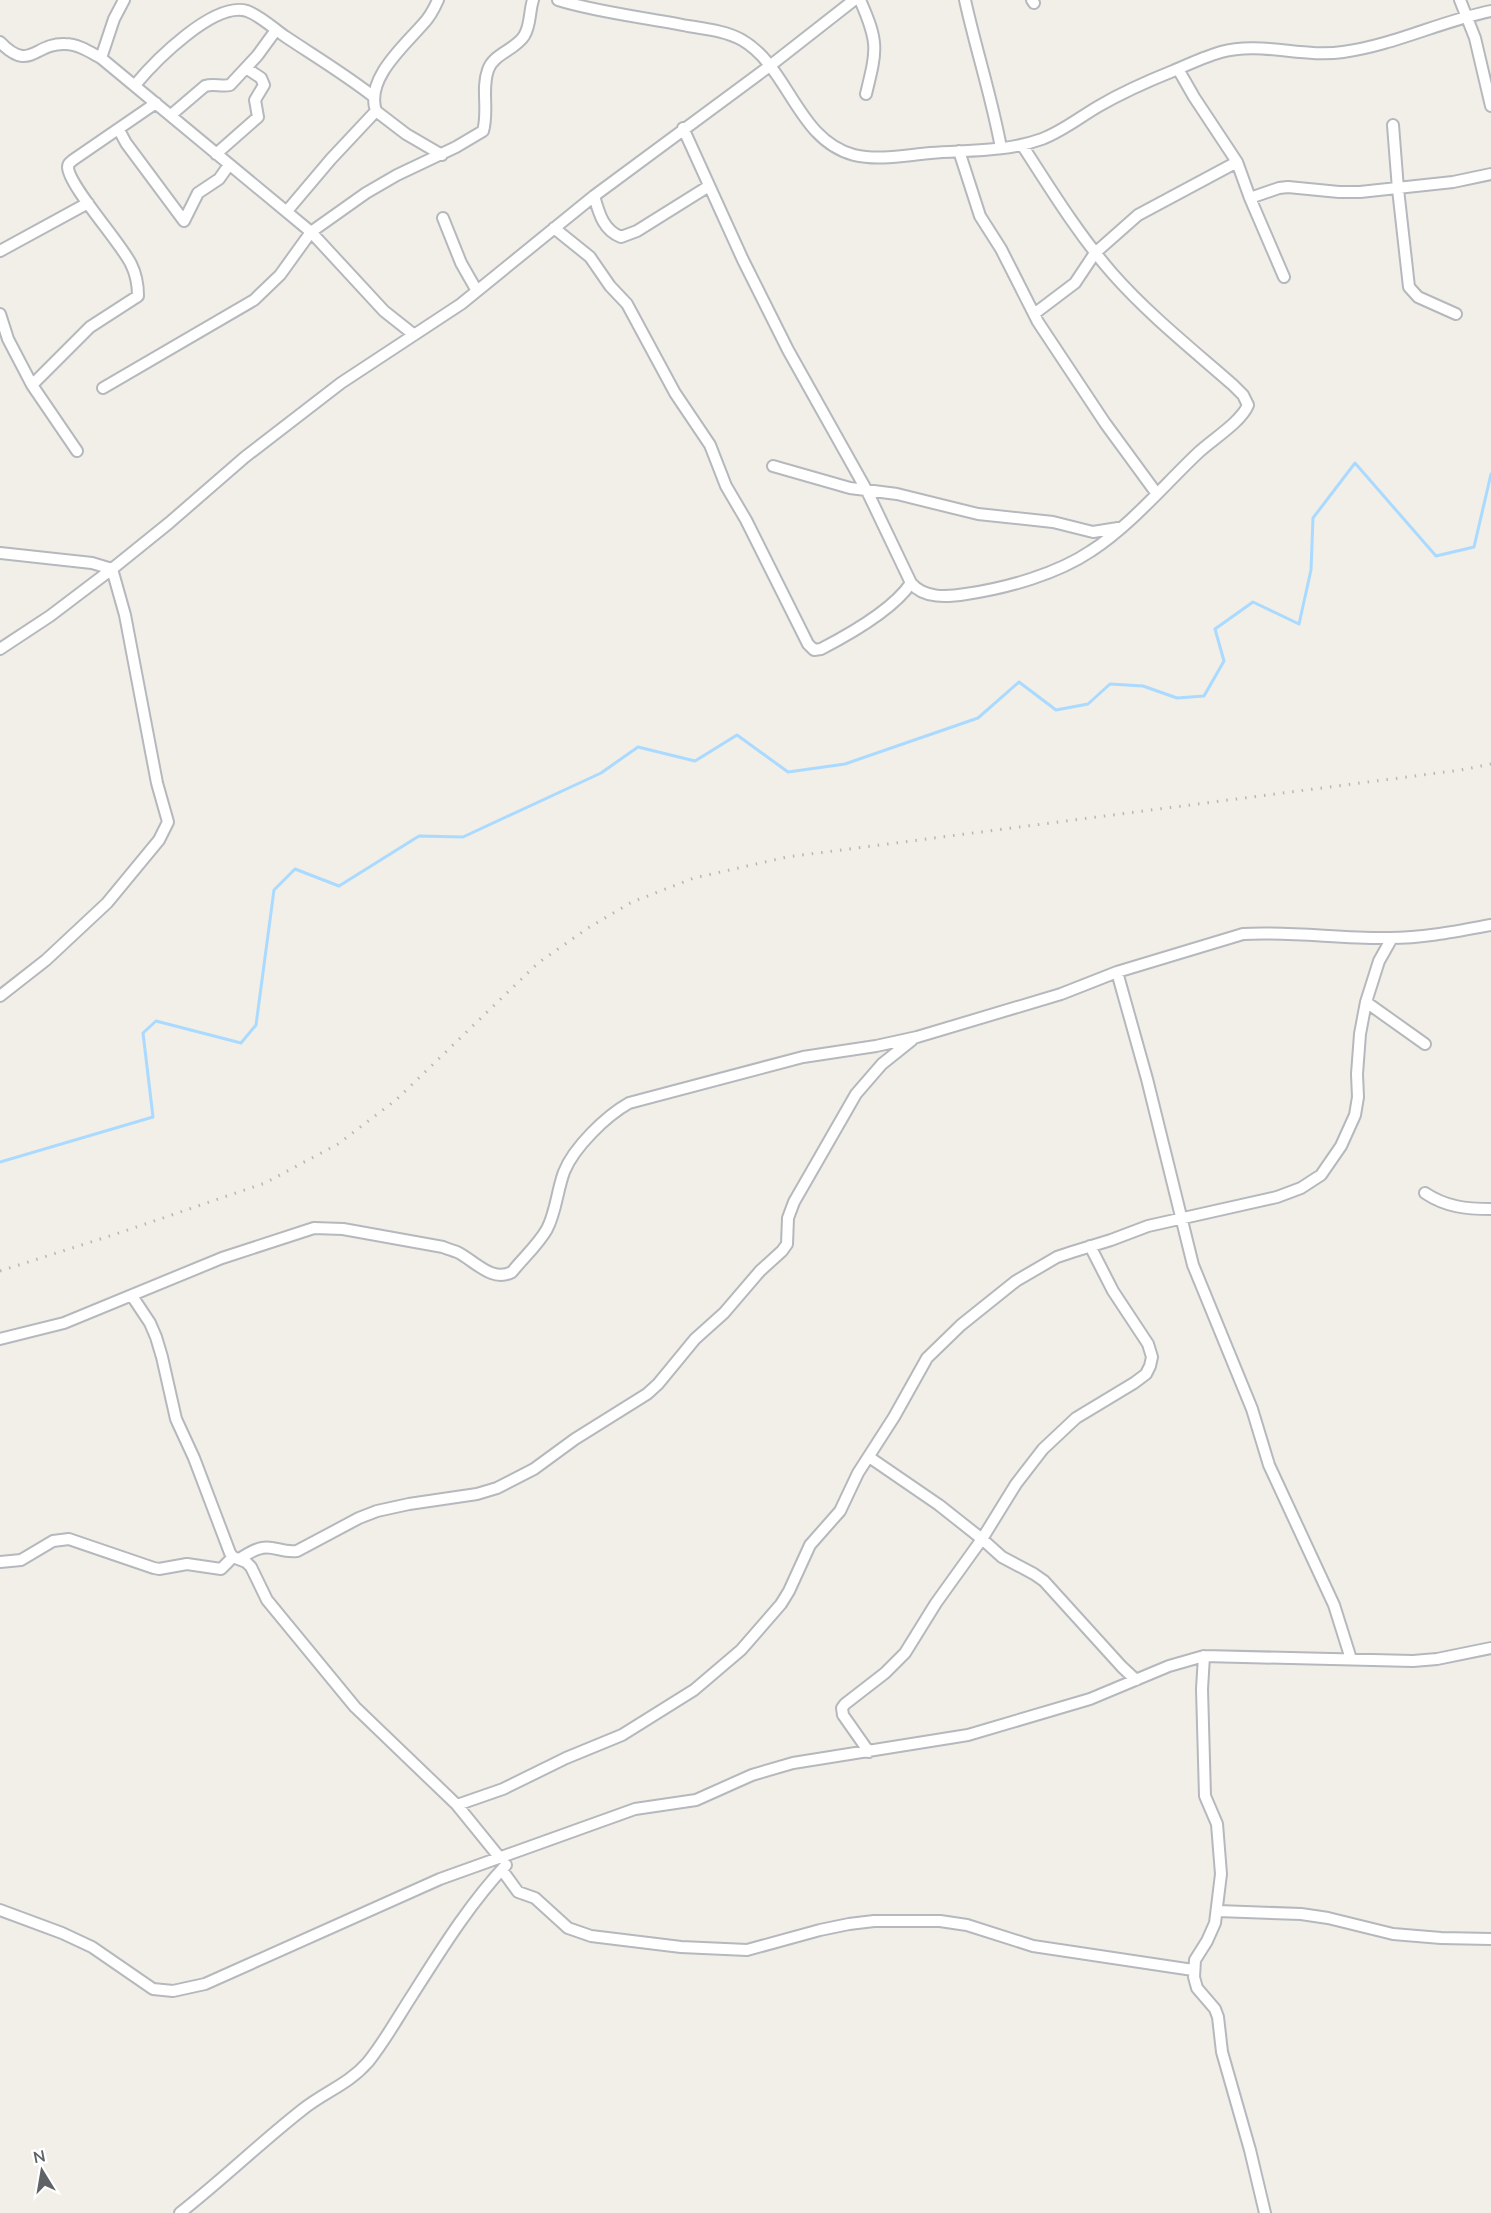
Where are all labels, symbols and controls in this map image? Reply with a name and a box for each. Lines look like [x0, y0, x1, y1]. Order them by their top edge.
north arrow [12, 2141, 72, 2201]
text: N [31, 2145, 47, 2169]

